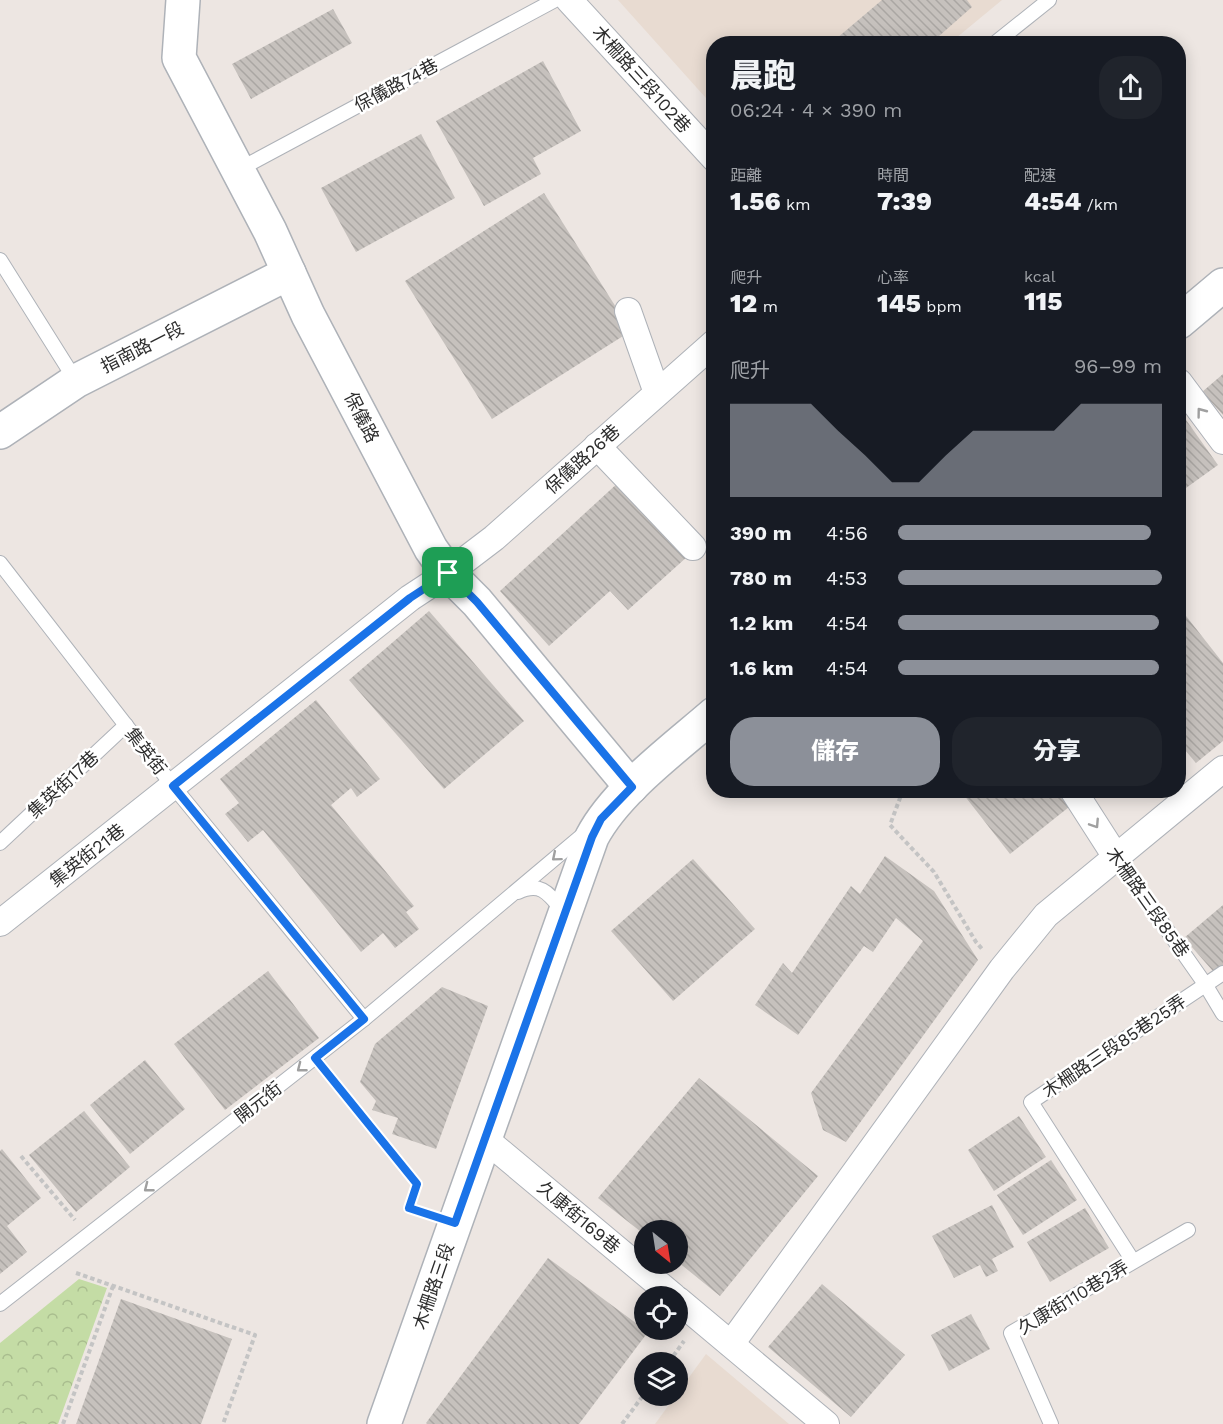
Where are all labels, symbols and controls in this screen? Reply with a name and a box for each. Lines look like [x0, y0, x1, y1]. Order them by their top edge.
street label: 木柵路三段102巷 [588, 21, 696, 137]
street label: 保儀路74巷 [351, 54, 441, 116]
text: 晨跑 [730, 56, 796, 95]
button: share [1099, 56, 1162, 119]
text: 06:24 · 4 × 390 m [730, 98, 902, 122]
text: 距離 [730, 166, 762, 185]
text: 時間 [877, 166, 909, 185]
text: 配速 [1024, 166, 1056, 185]
text: 1.56 [730, 186, 781, 216]
text: 7:39 [877, 186, 932, 216]
text: 4:54 [1024, 186, 1081, 216]
text: km [781, 195, 810, 214]
text: /km [1081, 195, 1118, 214]
text: kcal [1024, 267, 1056, 286]
text: 爬升 [730, 268, 762, 287]
text: 心率 [877, 268, 909, 287]
text: 115 [1024, 286, 1062, 316]
text: 12 [730, 288, 757, 318]
text: 145 [877, 288, 921, 318]
text: m [757, 297, 778, 316]
text: bpm [921, 297, 962, 316]
street label: 指南路一段 [97, 317, 187, 377]
text: 96–99 m [1074, 354, 1162, 378]
text: 爬升 [730, 358, 770, 382]
street label: 保儀路 [340, 388, 384, 446]
one-way arrow [1197, 407, 1208, 418]
street label: 保儀路26巷 [540, 420, 624, 498]
text: 390 m [730, 521, 792, 545]
text: 4:56 [826, 521, 868, 545]
pin [422, 547, 473, 598]
icon: arrive [431, 556, 464, 589]
text: 780 m [730, 566, 792, 590]
text: 4:53 [826, 566, 867, 590]
text: 1.2 km [730, 611, 793, 635]
text: 4:54 [826, 611, 868, 635]
text: 1.6 km [730, 656, 794, 680]
text: 4:54 [826, 656, 868, 680]
button: 儲存 [730, 717, 940, 786]
button: 分享 [952, 717, 1162, 786]
street label: 集英街 [121, 723, 171, 779]
street label: 集英街17巷 [23, 746, 103, 822]
one-way arrow [1087, 818, 1099, 828]
street label: 集英街21巷 [45, 819, 129, 891]
street label: 木柵路三段85巷 [1102, 843, 1194, 961]
one-way arrow [552, 849, 563, 860]
street label: 木柵路三段85巷25弄 [1038, 990, 1190, 1102]
one-way arrow [297, 1061, 308, 1072]
street label: 開元街 [230, 1077, 286, 1127]
street label: 久康街169巷 [534, 1176, 624, 1258]
one-way arrow [143, 1181, 154, 1192]
north arrow [634, 1220, 688, 1274]
map controls [634, 1220, 688, 1406]
street label: 木柵路三段 [408, 1240, 458, 1332]
street label: 久康街110巷2弄 [1014, 1256, 1132, 1338]
button: locate [634, 1286, 688, 1340]
button: layers [634, 1352, 688, 1406]

